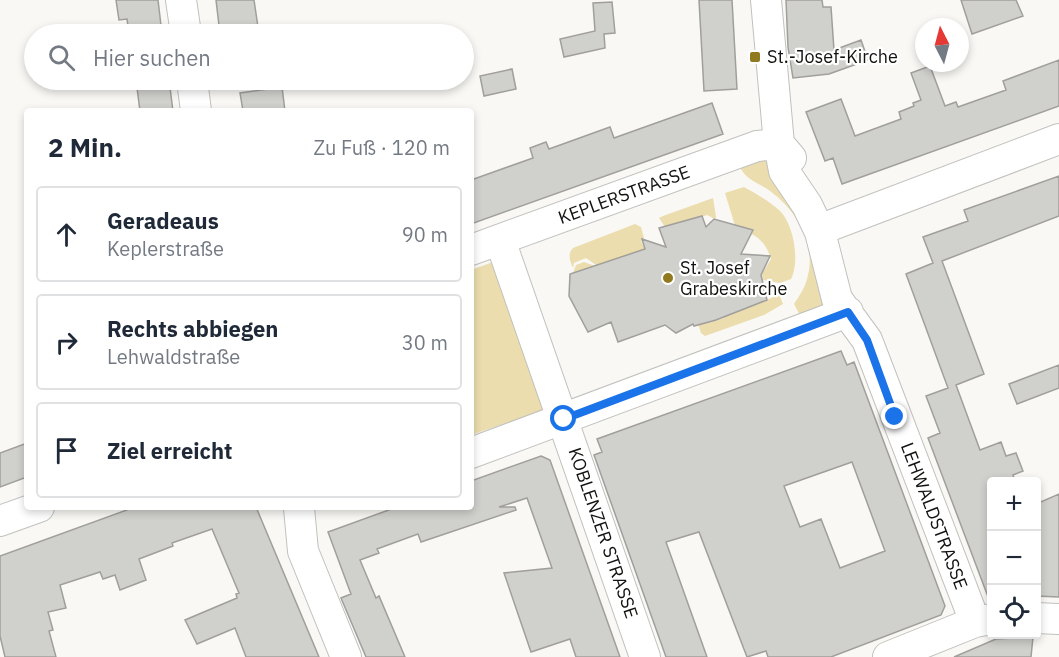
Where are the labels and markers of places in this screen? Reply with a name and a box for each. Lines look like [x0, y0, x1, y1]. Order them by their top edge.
place label: St.-Josef-Kirche [767, 45, 898, 68]
marker: St.-Josef-Kirche [748, 50, 762, 64]
place label: St. Josef Grabeskirche [680, 256, 788, 300]
marker: St. Josef Grabeskirche [661, 271, 675, 285]

